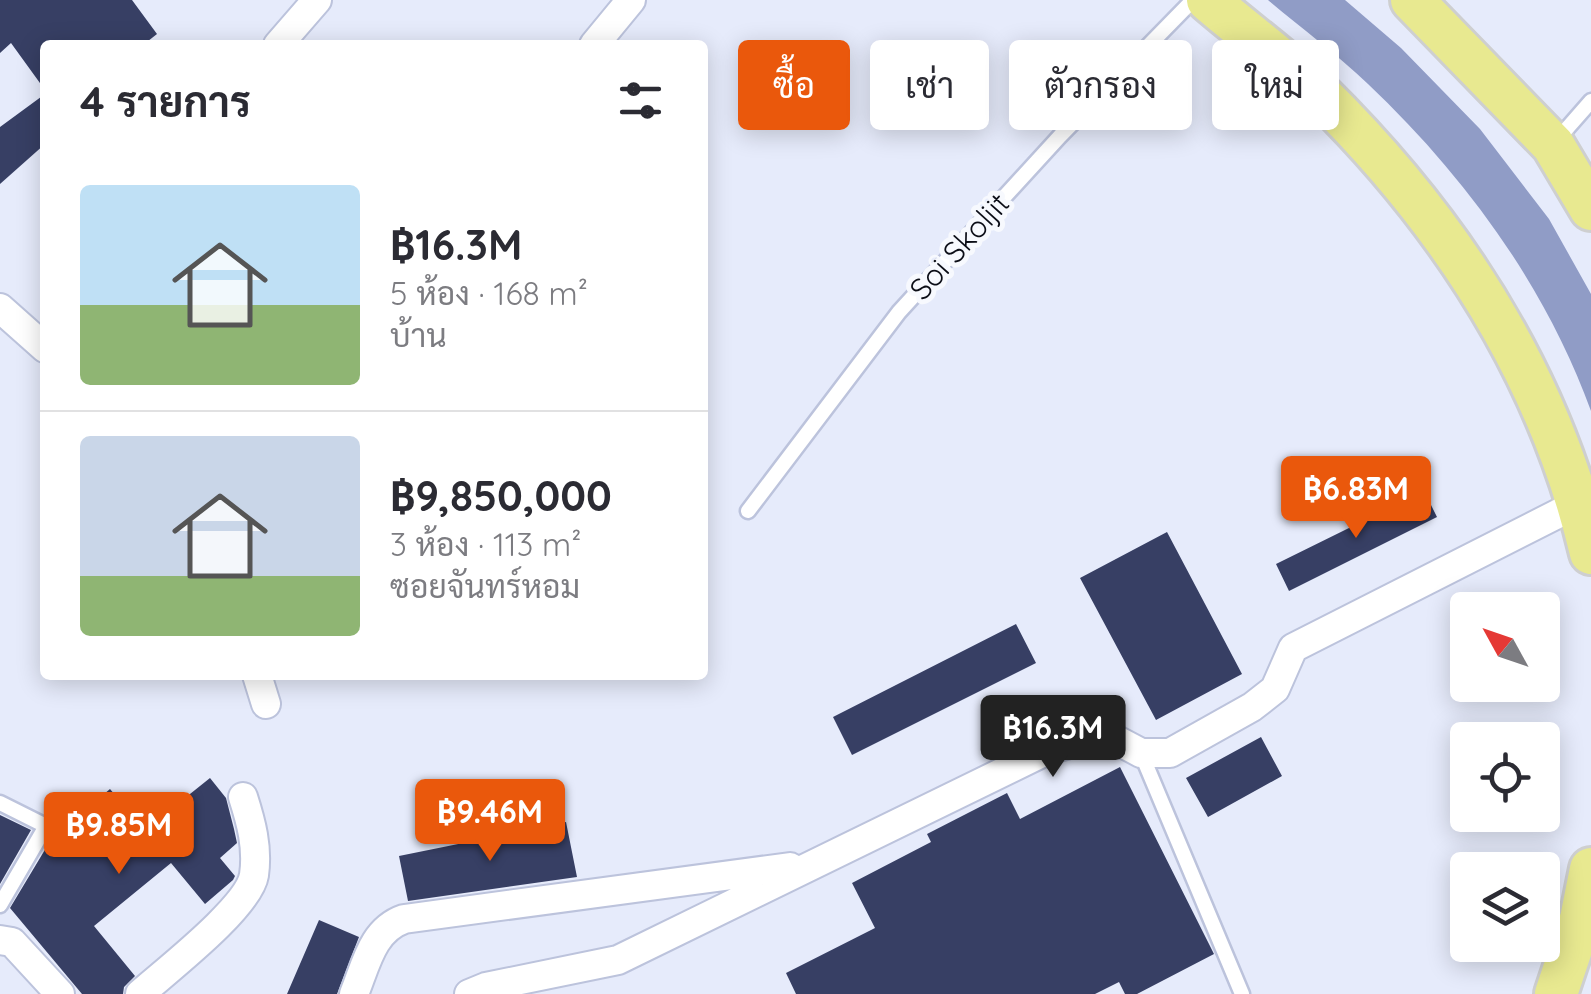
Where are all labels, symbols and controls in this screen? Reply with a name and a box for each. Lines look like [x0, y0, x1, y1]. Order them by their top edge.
chip: ซื้อ [738, 40, 850, 130]
chip: เช่า [870, 40, 989, 130]
chip: ตัวกรอง [1009, 40, 1192, 130]
chip: ใหม่ [1212, 40, 1339, 130]
icon: filters [613, 73, 668, 128]
text: 4 รายการ [80, 75, 251, 128]
street label: Soi Skoljit [901, 185, 1017, 307]
text: ฿16.3M [390, 218, 522, 271]
icon: home [160, 225, 280, 345]
text: 5 ห้อง · 168 m² [390, 273, 588, 313]
text: บ้าน [390, 315, 447, 355]
pin: ฿6.83M [1275, 456, 1437, 541]
text: ฿6.83M [1303, 468, 1409, 508]
text: ฿9,850,000 [390, 469, 612, 522]
icon: home [160, 476, 280, 596]
text: 3 ห้อง · 113 m² [390, 524, 581, 564]
text: ซอยจันทร์หอม [390, 566, 580, 606]
north arrow [1450, 592, 1560, 702]
map controls [1450, 592, 1560, 962]
pin: ฿16.3M [972, 695, 1134, 780]
text: ฿16.3M [1003, 707, 1103, 747]
button: locate [1450, 722, 1560, 832]
pin: ฿9.46M [409, 779, 571, 864]
text: ฿9.46M [437, 791, 543, 831]
pin: ฿9.85M [38, 792, 200, 877]
text: ฿9.85M [66, 804, 172, 844]
button: layers [1450, 852, 1560, 962]

